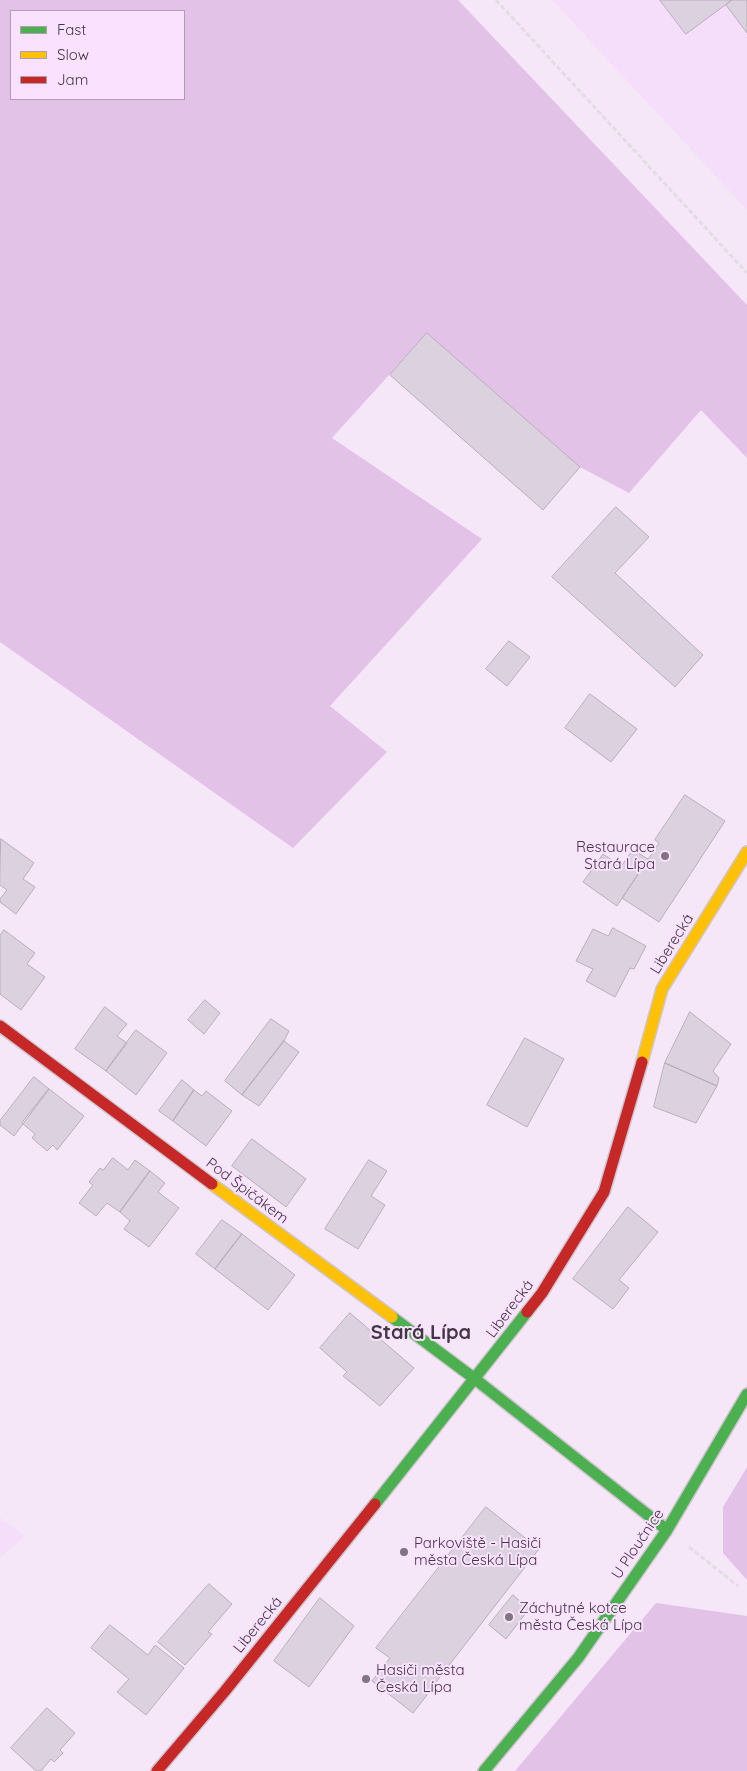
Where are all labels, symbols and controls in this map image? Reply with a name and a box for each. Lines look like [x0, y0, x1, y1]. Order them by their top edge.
legend [10, 10, 185, 100]
text: Fast [57, 20, 86, 39]
text: Slow [57, 45, 89, 64]
text: Jam [57, 70, 88, 89]
place label: Restaurace Stará Lípa [576, 838, 655, 873]
marker: Restaurace Stará Lípa [659, 850, 671, 862]
street label: Liberecká [646, 911, 698, 977]
street label: Pod Špičákem [202, 1154, 292, 1228]
street label: Liberecká [483, 1277, 537, 1341]
district label: Stará Lípa [371, 1321, 471, 1345]
street label: U Ploučnice [608, 1506, 668, 1582]
place label: Parkoviště - Hasiči města Česká Lípa [414, 1534, 541, 1569]
marker: Parkoviště - Hasiči města Česká Lípa [398, 1546, 410, 1558]
street label: Liberecká [230, 1593, 286, 1657]
place label: Záchytné kotce města Česká Lípa [519, 1599, 642, 1634]
marker: Záchytné kotce města Česká Lípa [503, 1611, 515, 1623]
place label: Hasiči města Česká Lípa [376, 1661, 465, 1696]
marker: Hasiči města Česká Lípa [360, 1673, 372, 1685]

